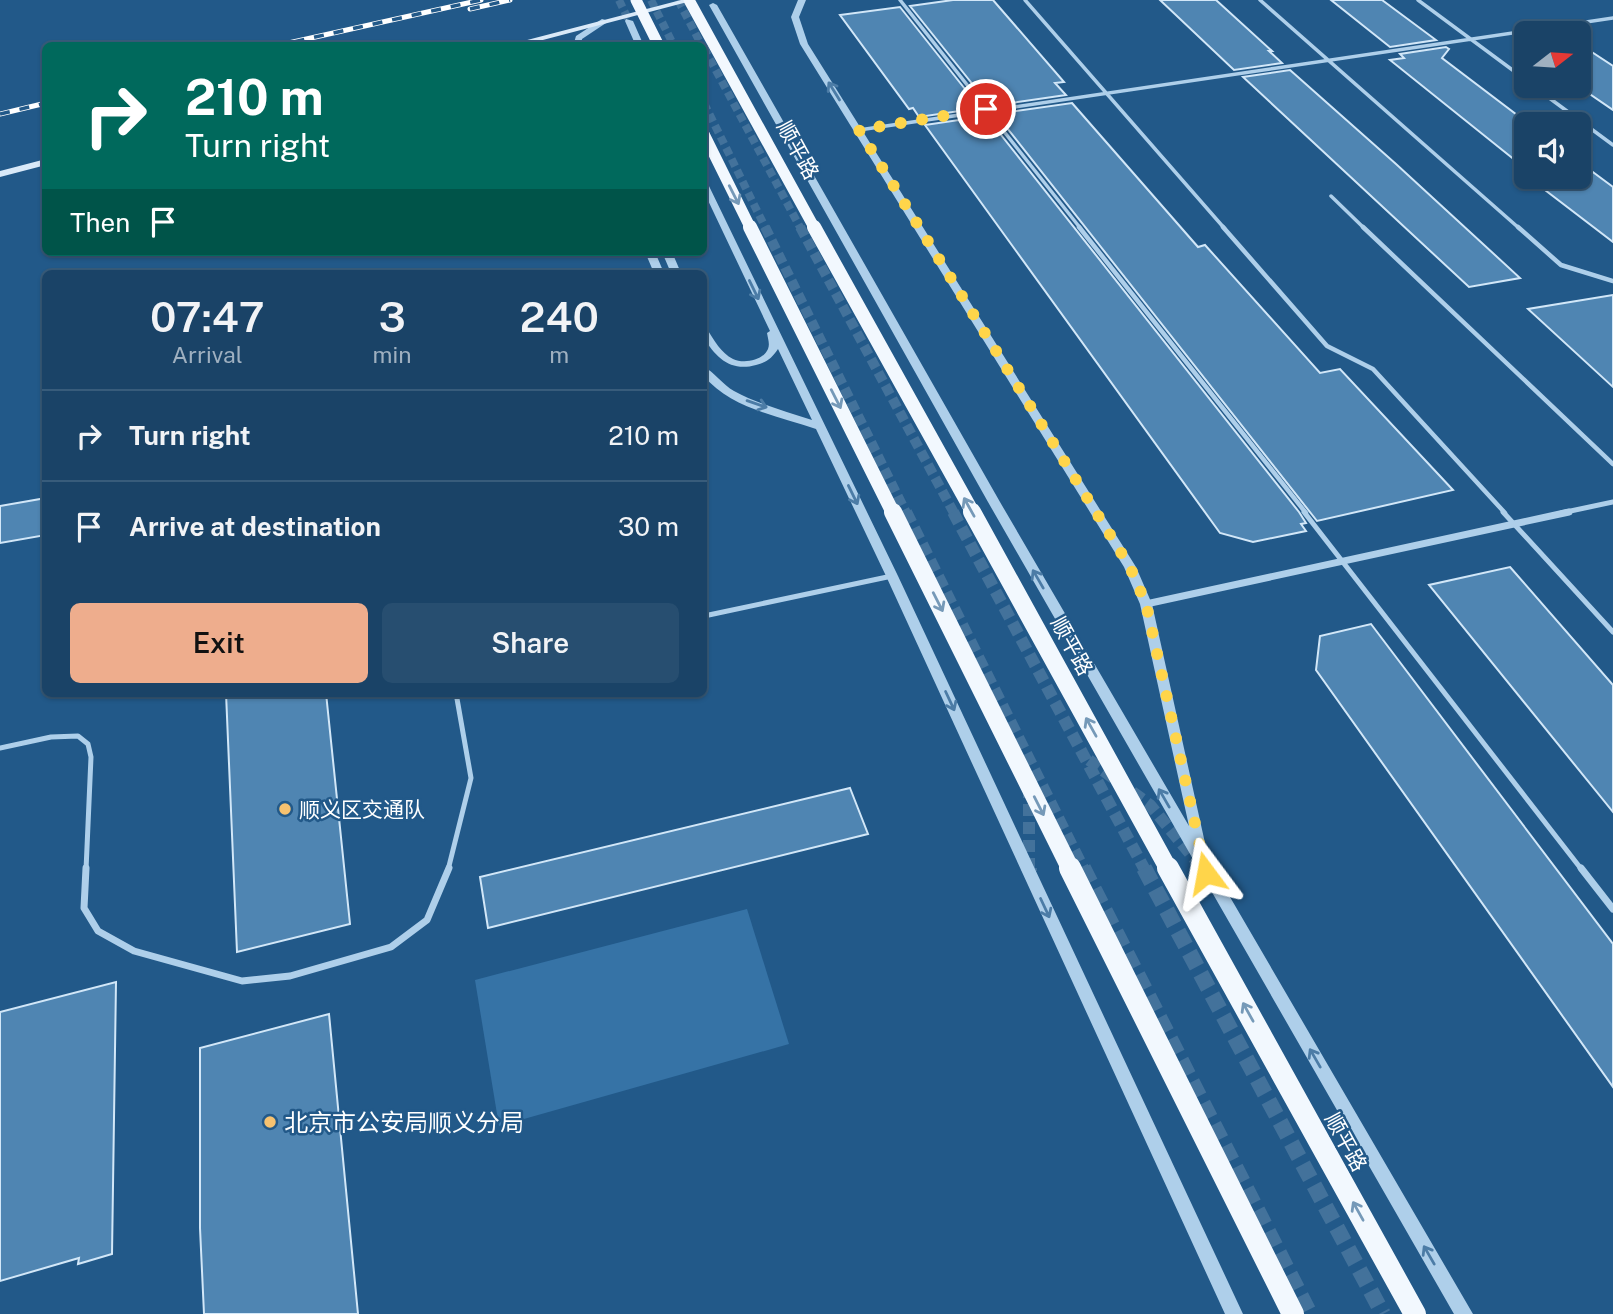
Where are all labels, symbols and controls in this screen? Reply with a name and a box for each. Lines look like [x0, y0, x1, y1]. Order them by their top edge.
north arrow [1514, 21, 1591, 98]
map controls [1514, 21, 1591, 189]
text: 210 m [185, 68, 324, 126]
icon: right [70, 70, 161, 161]
pin [956, 79, 1016, 139]
one-way arrow [826, 81, 840, 101]
icon: arrive [967, 90, 1005, 128]
button: sound [1514, 112, 1591, 189]
street label: 顺平路 [772, 116, 824, 184]
text: Turn right [185, 127, 330, 164]
one-way arrow [728, 184, 742, 205]
icon: arrive [144, 203, 182, 241]
text: Then [70, 207, 130, 238]
one-way arrow [748, 279, 761, 300]
text: 07:47 [150, 292, 265, 341]
text: 3 [378, 292, 406, 341]
text: 240 [520, 292, 599, 341]
text: Arrival [172, 341, 243, 368]
text: min [373, 341, 412, 368]
text: m [549, 341, 569, 368]
one-way arrow [829, 388, 843, 409]
one-way arrow [746, 399, 768, 411]
icon: right [70, 417, 108, 455]
text: Turn right [129, 420, 251, 451]
text: 210 m [608, 420, 679, 451]
one-way arrow [847, 484, 860, 505]
one-way arrow [962, 497, 975, 518]
icon: arrive [70, 508, 108, 546]
text: Arrive at destination [129, 511, 381, 542]
text: 30 m [618, 511, 679, 542]
one-way arrow [1031, 570, 1045, 590]
one-way arrow [931, 591, 945, 612]
button: Exit [70, 603, 368, 683]
button: Share [382, 603, 679, 683]
street label: 顺平路 [1046, 612, 1098, 680]
one-way arrow [944, 690, 957, 711]
one-way arrow [1084, 718, 1098, 738]
one-way arrow [1157, 788, 1170, 809]
one-way arrow [1033, 795, 1047, 816]
place label: 顺义区交通队 [299, 797, 425, 822]
marker: 顺义区交通队 [277, 801, 293, 817]
position arrow [1169, 836, 1243, 910]
one-way arrow [1038, 897, 1052, 918]
one-way arrow [1241, 1003, 1255, 1023]
one-way arrow [1307, 1049, 1321, 1069]
place label: 北京市公安局顺义分局 [284, 1108, 524, 1136]
street label: 顺平路 [1320, 1108, 1372, 1176]
marker: 北京市公安局顺义分局 [262, 1114, 278, 1130]
one-way arrow [1351, 1202, 1365, 1222]
one-way arrow [1422, 1245, 1435, 1266]

